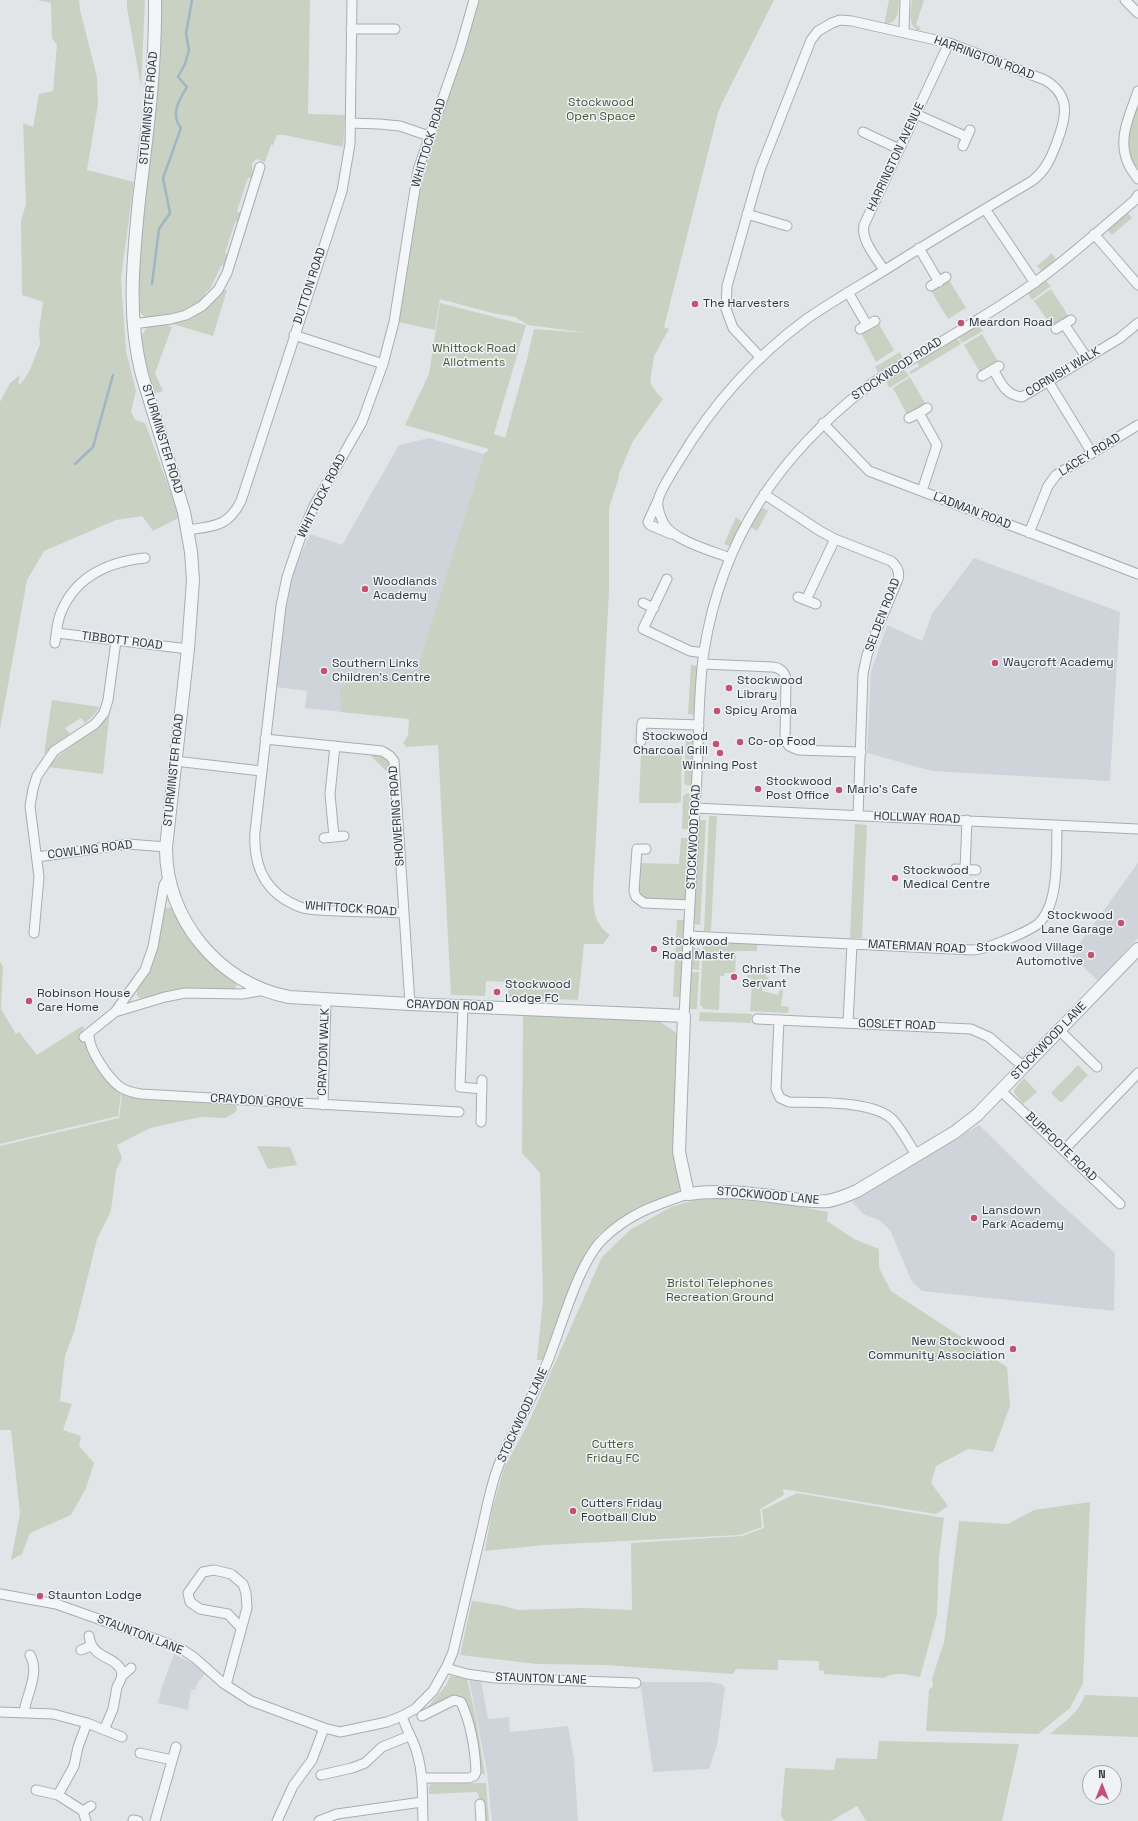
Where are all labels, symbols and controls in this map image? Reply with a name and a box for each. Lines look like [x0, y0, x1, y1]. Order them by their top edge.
street label: HARRINGTON ROAD [932, 33, 1036, 83]
street label: STURMINSTER ROAD [137, 51, 161, 165]
park label: Stockwood Open Space [566, 96, 636, 124]
street label: WHITTOCK ROAD [409, 97, 449, 189]
street label: HARRINGTON AVENUE [864, 100, 928, 214]
street label: DUTTON ROAD [291, 246, 329, 326]
place label: The Harvesters [703, 297, 790, 311]
marker: The Harvesters [690, 299, 700, 309]
place label: Meardon Road [969, 316, 1053, 330]
marker: Meardon Road [956, 318, 966, 328]
street label: STOCKWOOD ROAD [849, 334, 945, 404]
park label: Whittock Road Allotments [432, 342, 516, 370]
street label: CORNISH WALK [1023, 344, 1103, 400]
street label: STURMINSTER ROAD [139, 383, 185, 495]
street label: LACEY ROAD [1057, 430, 1123, 480]
street label: WHITTOCK ROAD [295, 452, 349, 540]
street label: LADMAN ROAD [931, 490, 1013, 532]
place label: Woodlands Academy [373, 575, 437, 603]
street label: SELDEN ROAD [862, 576, 904, 654]
marker: Woodlands Academy [360, 584, 370, 594]
street label: TIBBOTT ROAD [81, 629, 163, 653]
place label: Waycroft Academy [1003, 656, 1114, 670]
place label: Southern Links Children's Centre [332, 657, 430, 685]
marker: Waycroft Academy [990, 658, 1000, 668]
marker: Southern Links Children's Centre [319, 666, 329, 676]
place label: Stockwood Library [737, 674, 803, 702]
marker: Stockwood Library [724, 683, 734, 693]
place label: Spicy Aroma [725, 704, 797, 718]
marker: Spicy Aroma [712, 706, 722, 716]
street label: STURMINSTER ROAD [161, 713, 187, 827]
place label: Stockwood Charcoal Grill [633, 730, 708, 758]
place label: Co-op Food [748, 735, 816, 749]
marker: Co-op Food [735, 737, 745, 747]
marker: Stockwood Charcoal Grill [711, 739, 721, 749]
marker: Winning Post [715, 748, 725, 758]
place label: Winning Post [682, 759, 758, 773]
street label: SHOWERING ROAD [386, 765, 408, 867]
place label: Stockwood Post Office [766, 775, 832, 803]
place label: Mario's Cafe [847, 783, 917, 797]
street label: STOCKWOOD ROAD [684, 784, 704, 890]
marker: Stockwood Post Office [753, 784, 763, 794]
marker: Mario's Cafe [834, 785, 844, 795]
street label: HOLLWAY ROAD [873, 809, 961, 827]
street label: COWLING ROAD [47, 838, 133, 862]
place label: Stockwood Medical Centre [903, 864, 990, 892]
marker: Stockwood Medical Centre [890, 873, 900, 883]
street label: WHITTOCK ROAD [305, 899, 397, 919]
place label: Stockwood Lane Garage [1041, 909, 1113, 937]
marker: Stockwood Lane Garage [1116, 918, 1126, 928]
place label: Stockwood Road Master [662, 935, 735, 963]
street label: MATERMAN ROAD [867, 937, 967, 957]
place label: Stockwood Village Automotive [976, 941, 1083, 969]
marker: Stockwood Road Master [649, 944, 659, 954]
marker: Stockwood Village Automotive [1086, 950, 1096, 960]
place label: Christ The Servant [742, 963, 801, 991]
marker: Christ The Servant [729, 972, 739, 982]
place label: Stockwood Lodge FC [505, 978, 571, 1006]
place label: Robinson House Care Home [37, 987, 130, 1015]
marker: Stockwood Lodge FC [492, 987, 502, 997]
marker: Robinson House Care Home [24, 996, 34, 1006]
street label: CRAYDON ROAD [406, 997, 494, 1015]
street label: STOCKWOOD LANE [1008, 999, 1090, 1083]
street label: CRAYDON WALK [315, 1008, 333, 1096]
street label: GOSLET ROAD [858, 1016, 936, 1034]
street label: CRAYDON GROVE [210, 1091, 304, 1111]
street label: BURFOOTE ROAD [1022, 1109, 1100, 1185]
street label: STOCKWOOD LANE [716, 1184, 820, 1208]
place label: Lansdown Park Academy [982, 1204, 1064, 1232]
marker: Lansdown Park Academy [969, 1213, 979, 1223]
park label: Bristol Telephones Recreation Ground [666, 1277, 774, 1305]
place label: New Stockwood Community Association [868, 1335, 1005, 1363]
marker: New Stockwood Community Association [1008, 1344, 1018, 1354]
street label: STOCKWOOD LANE [495, 1365, 551, 1465]
park label: Cutters Friday FC [587, 1438, 639, 1466]
place label: Cutters Friday Football Club [581, 1497, 662, 1525]
marker: Cutters Friday Football Club [568, 1506, 578, 1516]
place label: Staunton Lodge [48, 1589, 142, 1603]
marker: Staunton Lodge [35, 1591, 45, 1601]
street label: STAUNTON LANE [95, 1612, 185, 1658]
street label: STAUNTON LANE [495, 1670, 587, 1688]
north arrow [1082, 1765, 1122, 1805]
text: N [1098, 1767, 1106, 1781]

